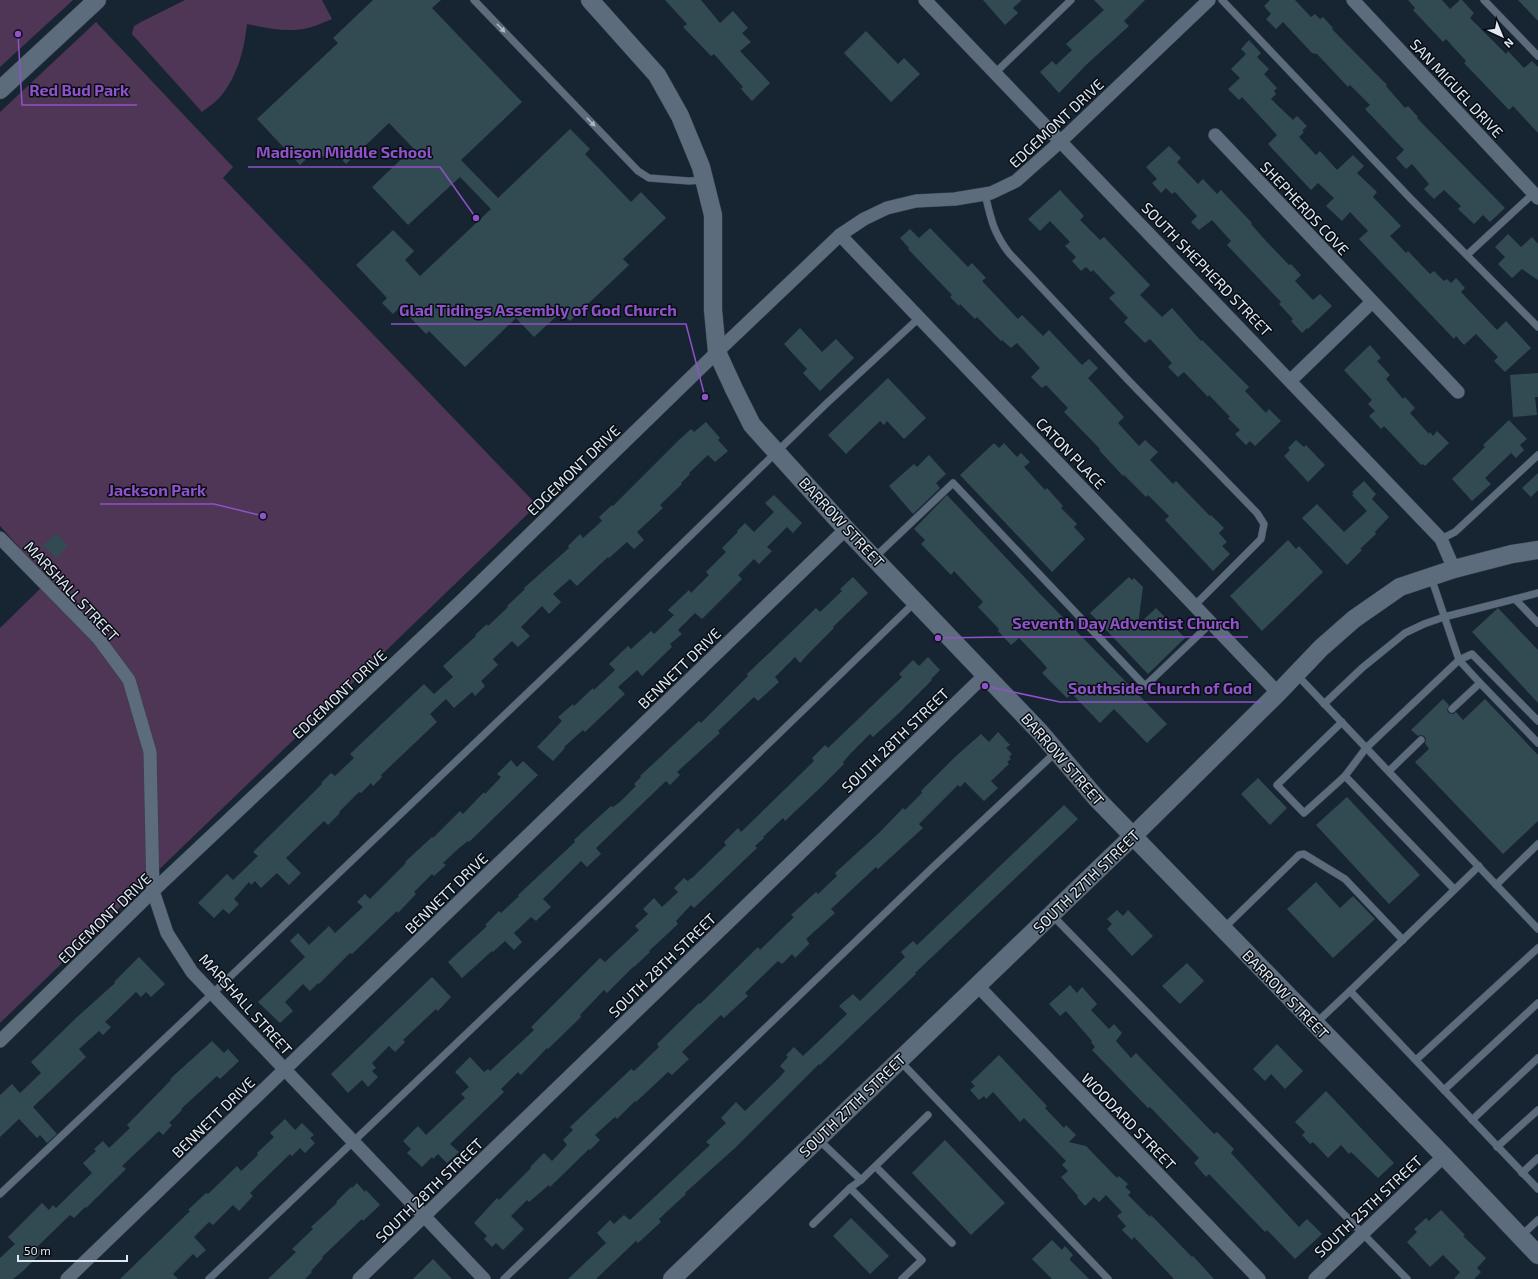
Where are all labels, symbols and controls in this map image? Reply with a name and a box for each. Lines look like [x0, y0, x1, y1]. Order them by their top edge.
north arrow [1482, 16, 1522, 56]
one-way arrow [496, 23, 506, 33]
street label: SAN MIGUEL DRIVE [1407, 35, 1507, 141]
text: N [1502, 36, 1517, 51]
street label: EDGEMONT DRIVE [1005, 75, 1107, 171]
callout: Red Bud Park [22, 77, 137, 105]
text: Red Bud Park [29, 80, 129, 99]
one-way arrow [586, 117, 596, 127]
callout: Madison Middle School [248, 139, 440, 167]
text: Madison Middle School [256, 142, 433, 161]
street label: SHEPHERDS COVE [1257, 158, 1353, 258]
street label: SOUTH SHEPHERD STREET [1138, 198, 1276, 340]
callout: Glad Tidings Assembly of God Church [391, 296, 686, 324]
text: Glad Tidings Assembly of God Church [399, 300, 677, 320]
street label: CATON PLACE [1032, 414, 1110, 492]
street label: EDGEMONT DRIVE [523, 421, 623, 519]
street label: BARROW STREET [796, 473, 888, 571]
callout: Jackson Park [100, 476, 214, 504]
text: Jackson Park [108, 480, 206, 499]
street label: MARSHALL STREET [21, 537, 123, 645]
callout: Seventh Day Adventist Church [1004, 609, 1248, 637]
text: Seventh Day Adventist Church [1012, 613, 1240, 633]
street label: BENNETT DRIVE [634, 624, 724, 712]
street label: EDGEMONT DRIVE [288, 646, 390, 742]
callout: Southside Church of God [1060, 674, 1261, 702]
text: Southside Church of God [1068, 678, 1252, 697]
street label: SOUTH 28TH STREET [838, 684, 953, 796]
street label: BARROW STREET [1018, 709, 1108, 809]
street label: SOUTH 27TH STREET [1029, 825, 1143, 936]
street label: BENNETT DRIVE [401, 849, 491, 937]
street label: EDGEMONT DRIVE [54, 869, 154, 967]
street label: SOUTH 28TH STREET [605, 909, 720, 1021]
street label: BARROW STREET [1239, 946, 1333, 1042]
street label: MARSHALL STREET [196, 950, 296, 1058]
street label: SOUTH 27TH STREET [795, 1049, 909, 1160]
street label: WOODARD STREET [1078, 1069, 1180, 1173]
street label: BENNETT DRIVE [168, 1073, 258, 1161]
street label: SOUTH 28TH STREET [372, 1134, 487, 1246]
street label: SOUTH 25TH STREET [1310, 1151, 1426, 1261]
scale bar [18, 1237, 127, 1263]
text: 50 m [24, 1243, 51, 1257]

